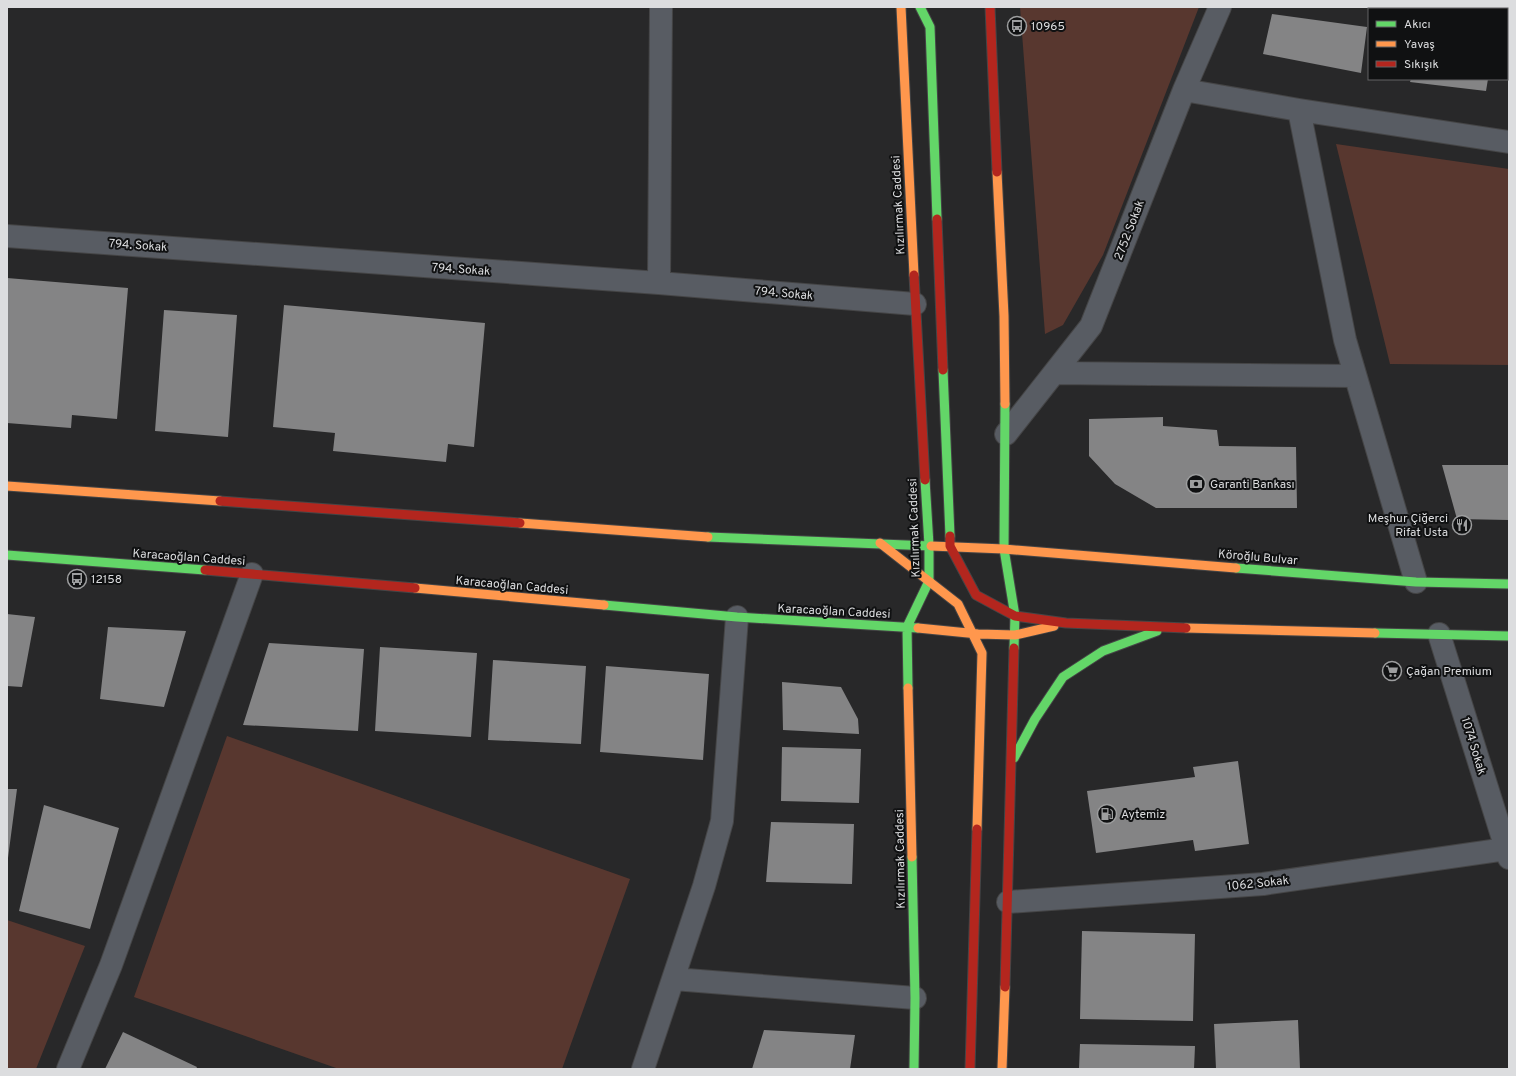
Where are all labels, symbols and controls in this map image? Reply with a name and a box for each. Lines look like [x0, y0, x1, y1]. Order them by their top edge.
legend [1368, 8, 1508, 80]
bus stop icon: 10965 [1006, 15, 1028, 37]
text: Akıcı [1404, 17, 1431, 33]
place label: 10965 [1031, 19, 1065, 35]
text: Yavaş [1404, 37, 1435, 53]
text: Sıkışık [1404, 57, 1439, 73]
street label: Kızılırmak Caddesi [888, 155, 910, 255]
street label: 2752 Sokak [1111, 198, 1149, 263]
street label: 794. Sokak [108, 236, 168, 256]
street label: 794. Sokak [431, 260, 491, 280]
street label: 794. Sokak [754, 283, 814, 305]
bank icon: Garanti Bankası [1185, 473, 1207, 495]
place label: Garanti Bankası [1210, 477, 1295, 493]
street label: Kızılırmak Caddesi [905, 478, 925, 578]
place label: Meşhur Çiğerci Rifat Usta [1368, 511, 1448, 541]
restaurant icon: Meşhur Çiğerci Rifat Usta [1451, 514, 1473, 536]
street label: Karacaoğlan Caddesi [132, 546, 246, 570]
street label: Köroğlu Bulvar [1217, 547, 1299, 569]
bus stop icon: 12158 [66, 568, 88, 590]
place label: 12158 [91, 572, 122, 588]
street label: Karacaoğlan Caddesi [455, 573, 569, 599]
street label: Karacaoğlan Caddesi [777, 601, 891, 623]
supermarket icon: Çağan Premium [1381, 660, 1403, 682]
place label: Çağan Premium [1406, 664, 1492, 680]
street label: 1074 Sokak [1457, 715, 1489, 777]
fuel station icon: Aytemiz [1096, 803, 1118, 825]
place label: Aytemiz [1121, 807, 1165, 823]
street label: Kızılırmak Caddesi [892, 809, 910, 909]
street label: 1062 Sokak [1226, 873, 1290, 895]

